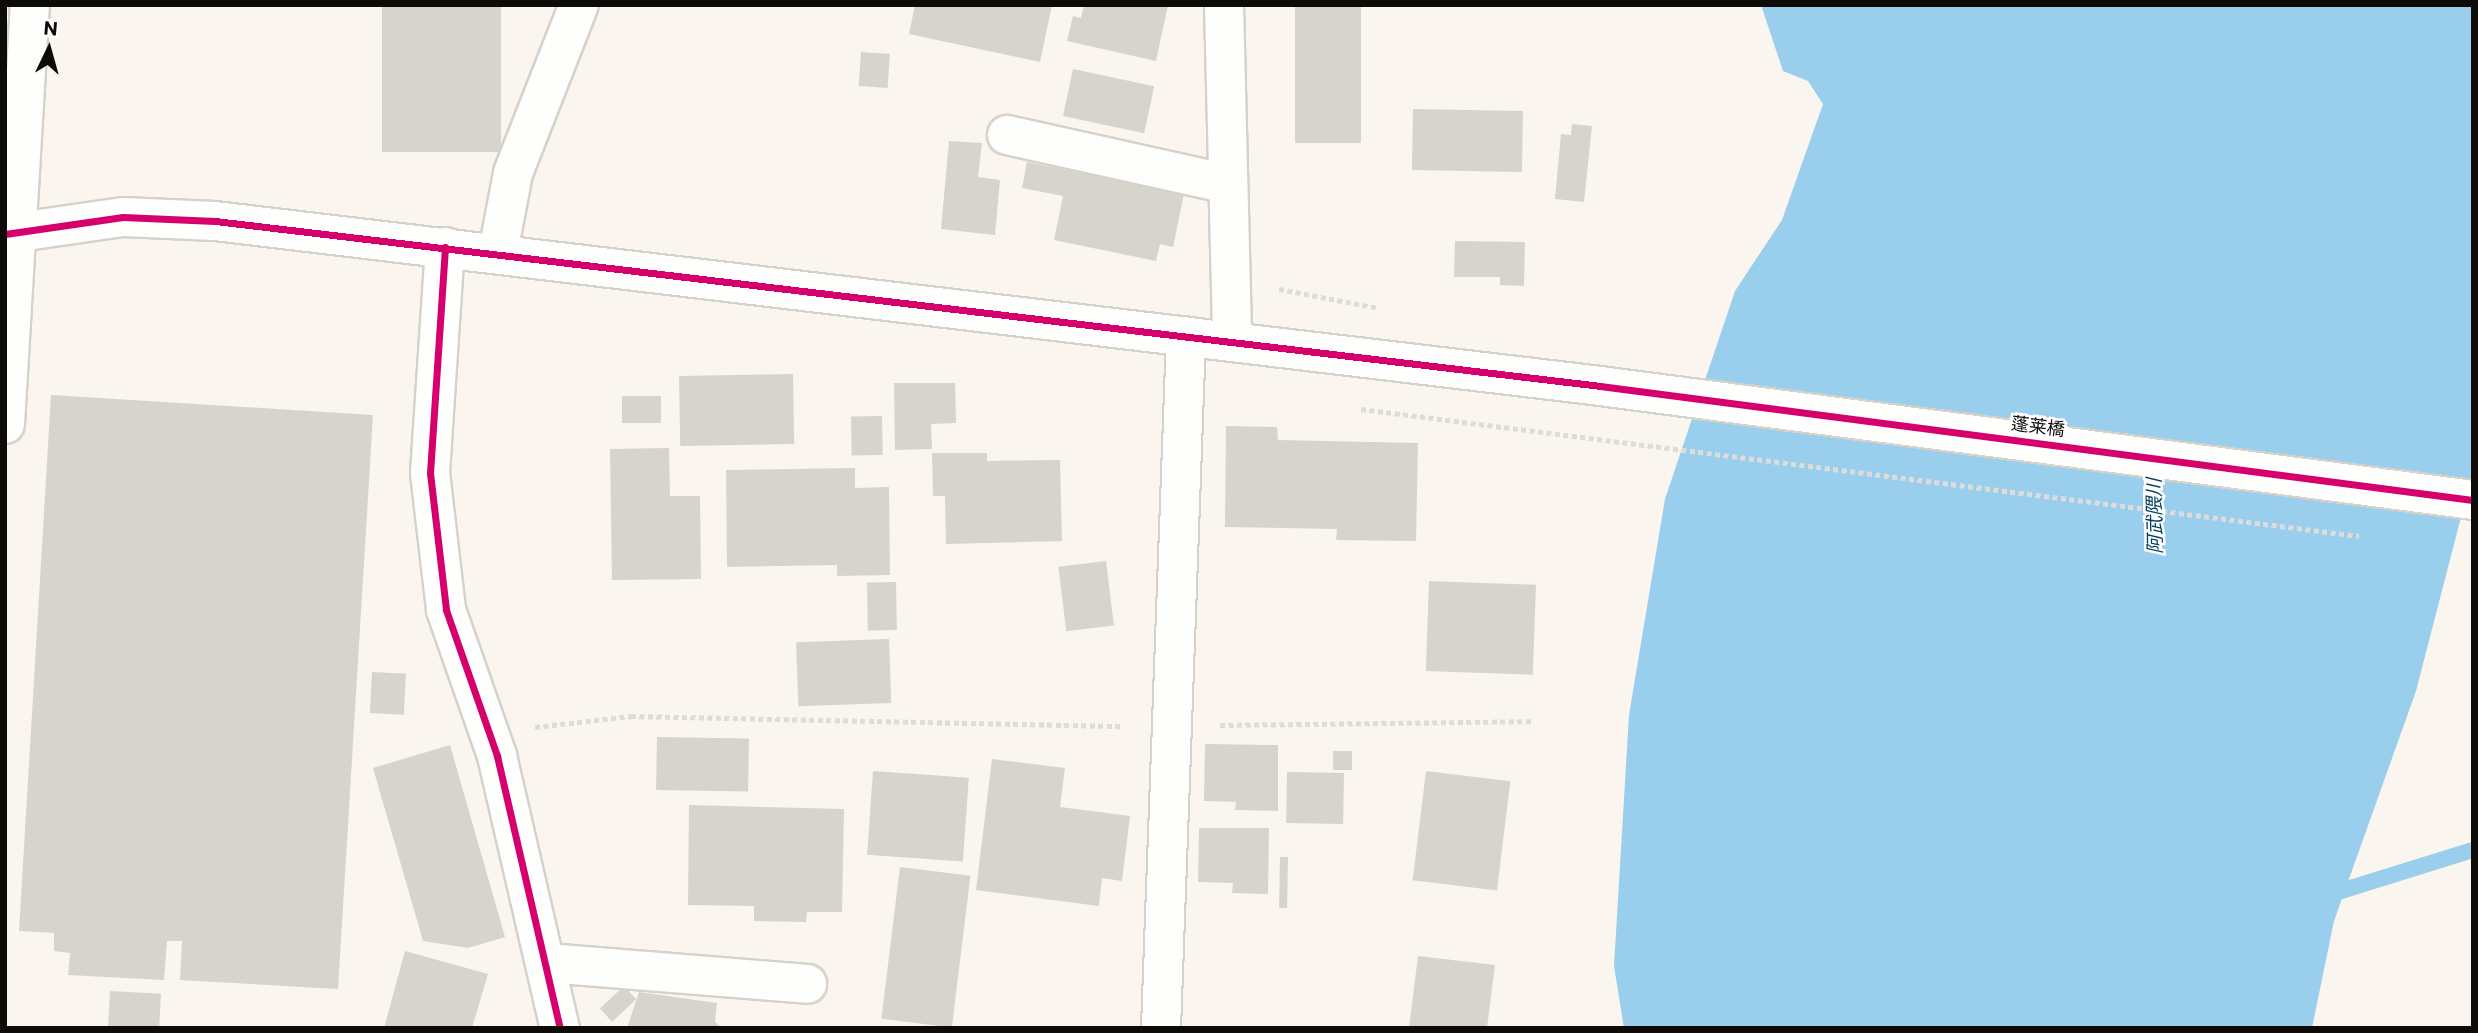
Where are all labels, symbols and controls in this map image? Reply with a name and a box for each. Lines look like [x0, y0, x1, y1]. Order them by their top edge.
north arrow [14, 14, 84, 84]
text: N [43, 16, 59, 40]
street label: 蓬莱橋 [2010, 412, 2066, 440]
water label: 阿武隈川 [2142, 478, 2166, 554]

